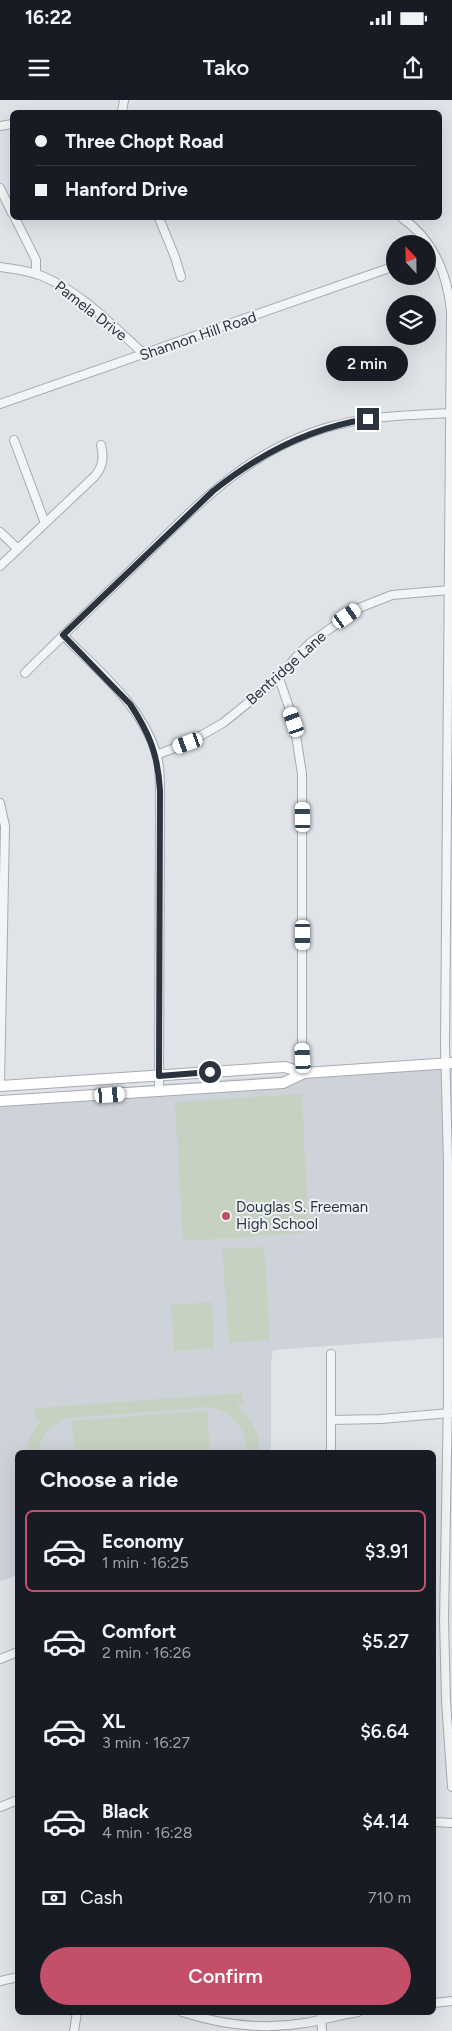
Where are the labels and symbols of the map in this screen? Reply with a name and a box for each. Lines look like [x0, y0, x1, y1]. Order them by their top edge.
north arrow [386, 235, 436, 285]
street label: Pamela Drive [51, 277, 131, 345]
street label: Shannon Hill Road [137, 308, 259, 364]
callout: 2 min [327, 346, 409, 382]
route end [357, 408, 379, 430]
car [330, 601, 363, 631]
street label: Bentridge Lane [242, 627, 330, 709]
car [282, 705, 305, 739]
car [171, 731, 204, 755]
car [295, 802, 310, 832]
car [295, 920, 310, 950]
car [294, 1043, 311, 1073]
route start [199, 1061, 221, 1083]
car [94, 1086, 125, 1104]
place label: Douglas S. Freeman High School [236, 1198, 368, 1233]
marker: Douglas S. Freeman High School [220, 1210, 232, 1222]

